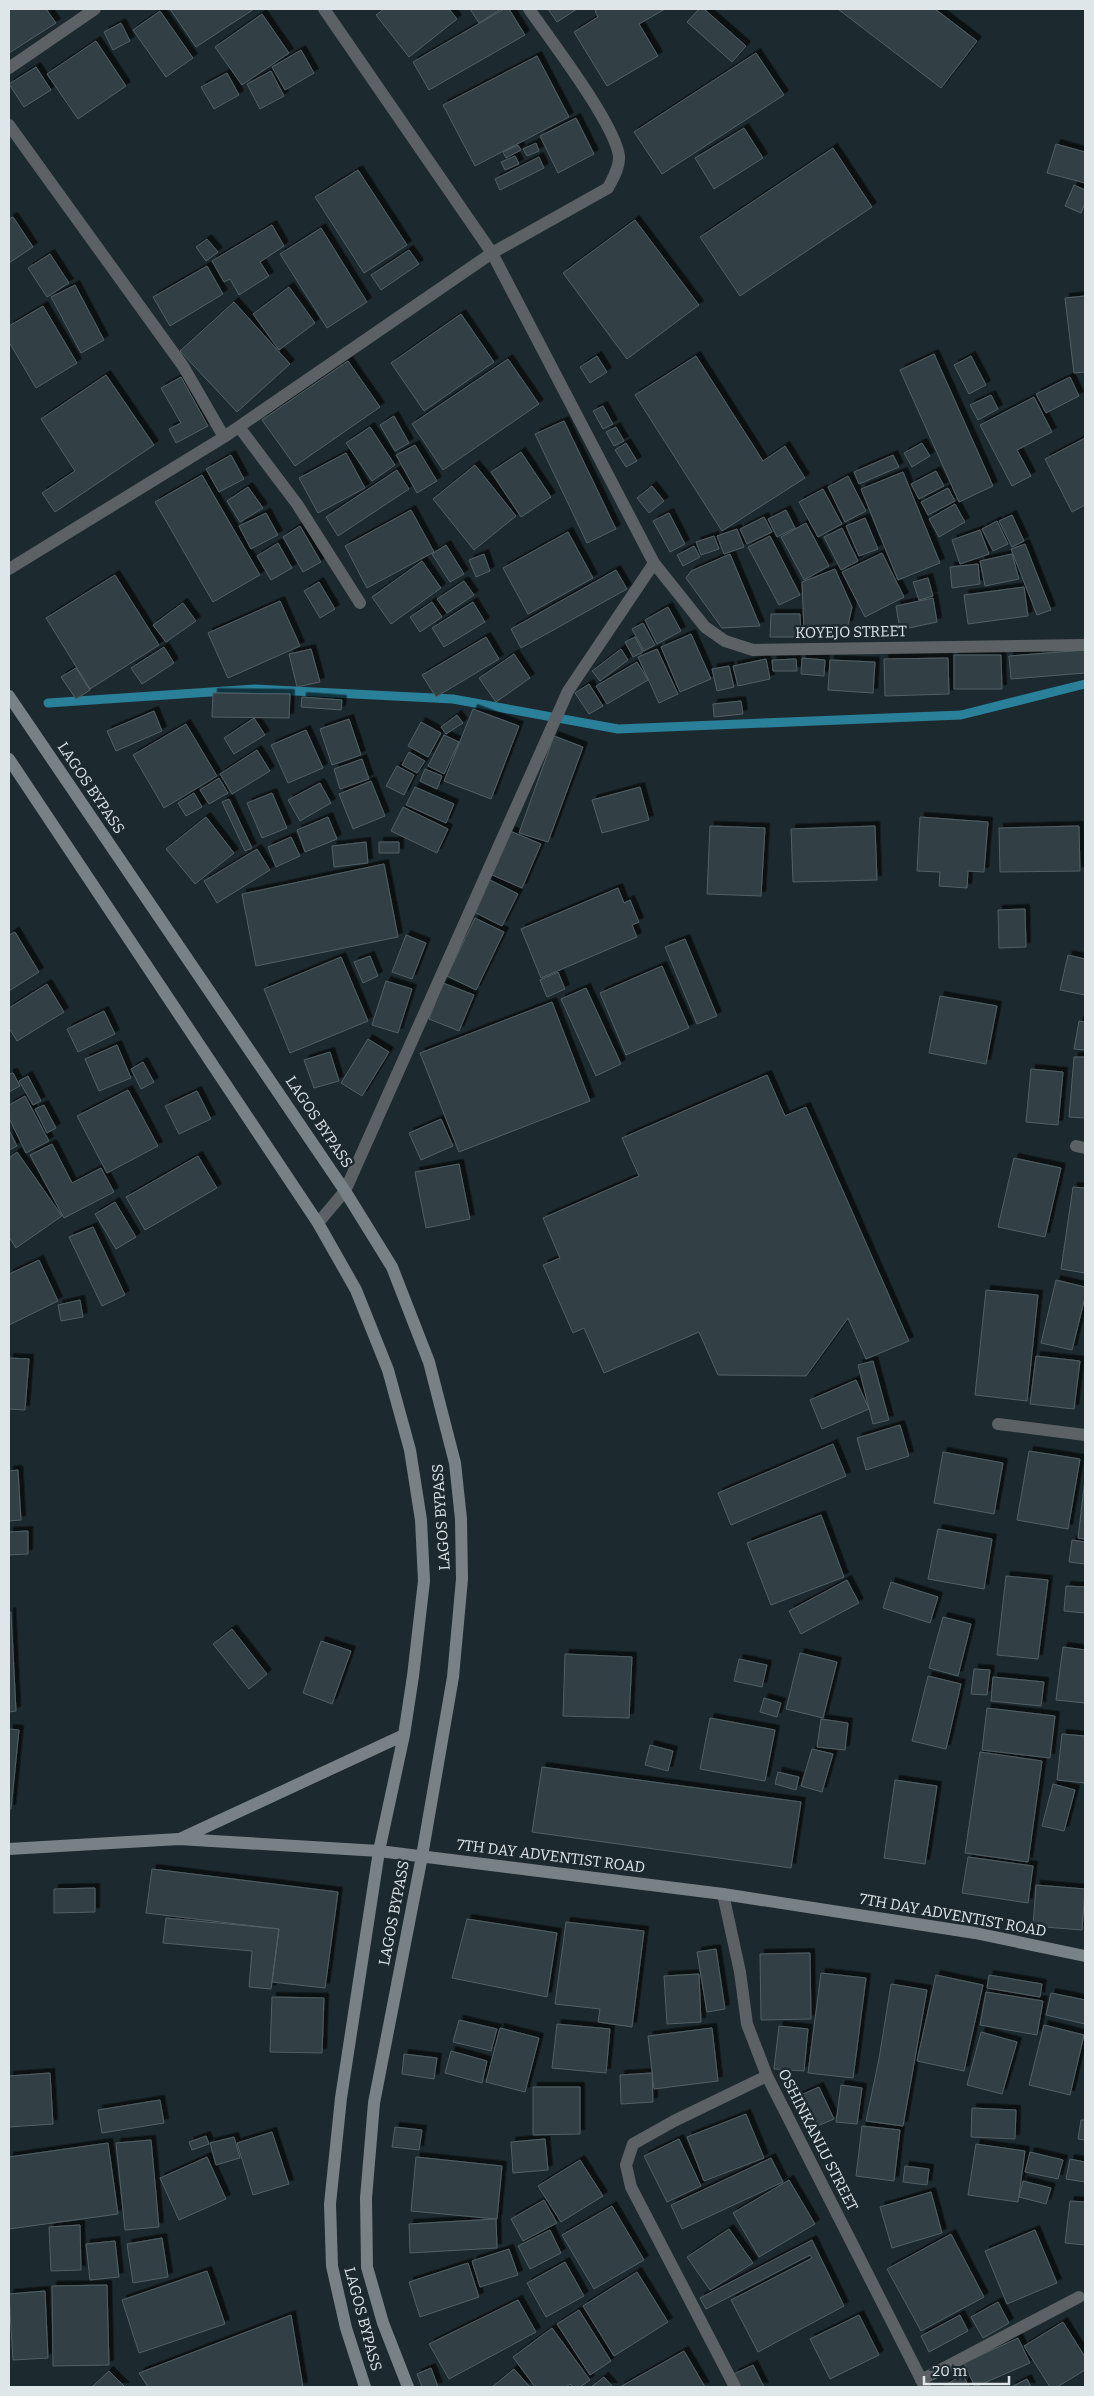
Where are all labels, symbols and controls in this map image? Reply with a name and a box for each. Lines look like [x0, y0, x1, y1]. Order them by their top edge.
street label: KOYEJO STREET [795, 622, 907, 642]
street label: LAGOS BYPASS [54, 739, 128, 837]
street label: LAGOS BYPASS [282, 1073, 356, 1171]
street label: LAGOS BYPASS [428, 1463, 454, 1571]
street label: 7TH DAY ADVENTIST ROAD [456, 1836, 646, 1876]
street label: LAGOS BYPASS [375, 1859, 413, 1967]
street label: 7TH DAY ADVENTIST ROAD [858, 1890, 1048, 1940]
street label: OSHINKANLU STREET [774, 2066, 862, 2214]
street label: LAGOS BYPASS [340, 2265, 386, 2373]
scale bar [924, 2354, 1009, 2386]
text: 20 m [932, 2362, 968, 2380]

